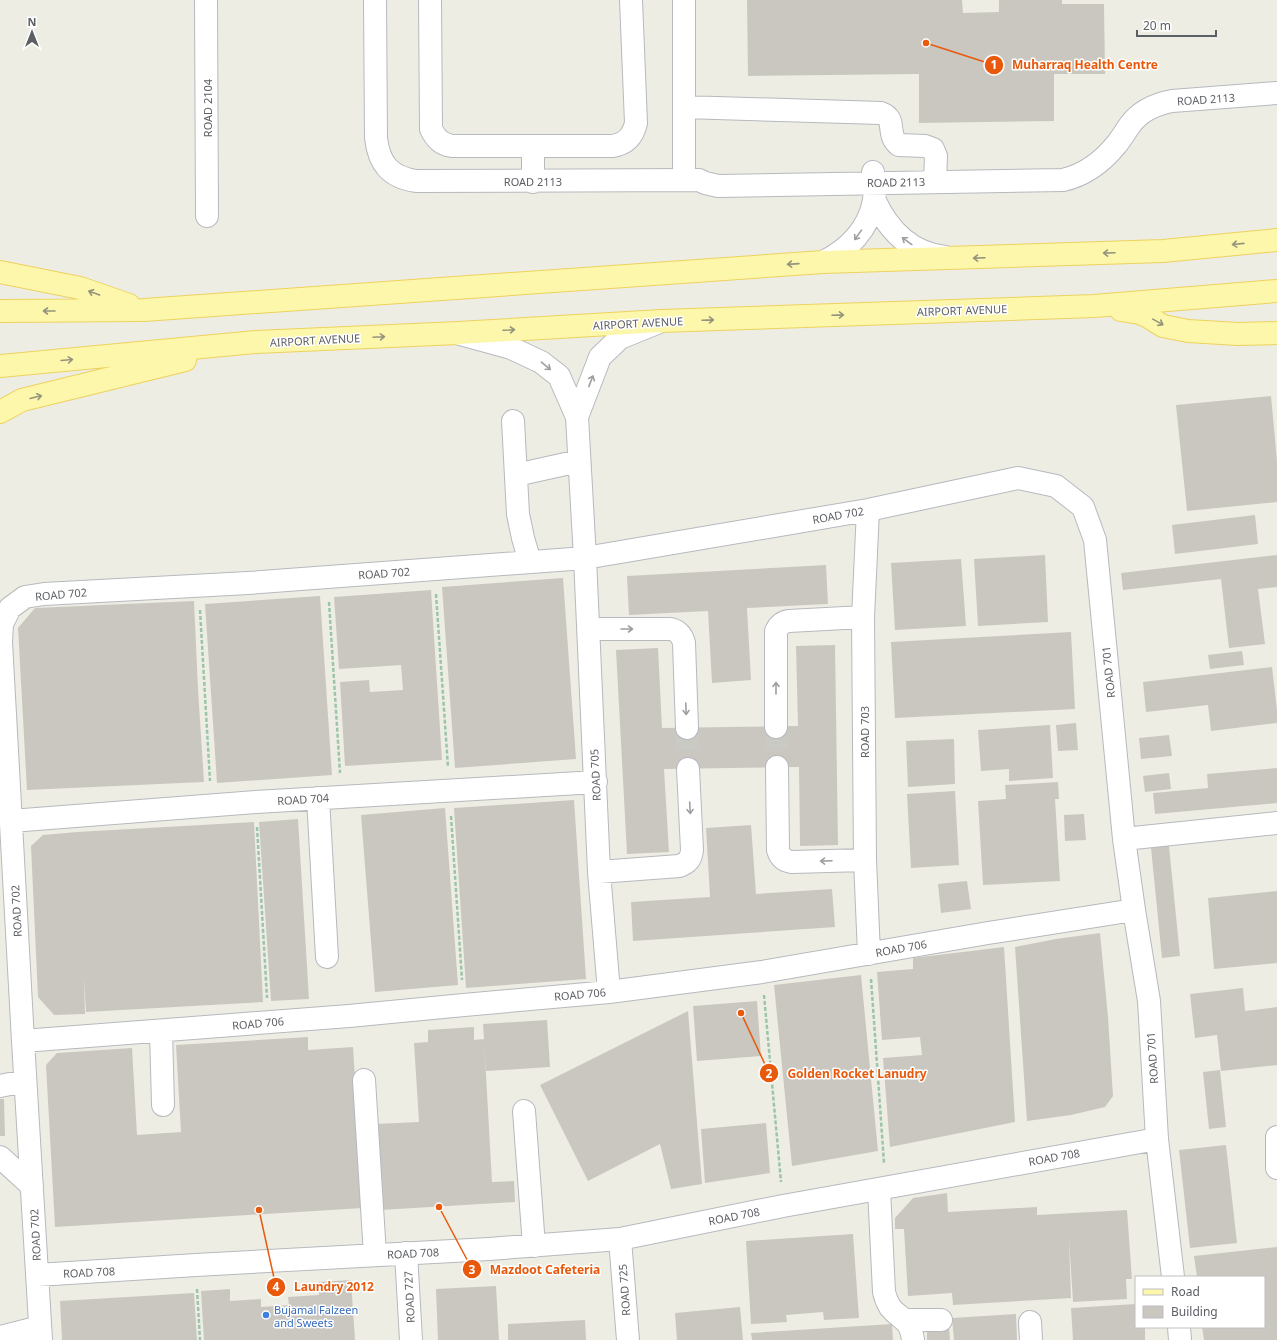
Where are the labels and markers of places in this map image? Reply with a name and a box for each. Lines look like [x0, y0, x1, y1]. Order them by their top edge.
callout: Muharraq Health Centre [984, 53, 1166, 77]
callout: Golden Rocket Lanudry [759, 1061, 935, 1085]
callout: Mazdoot Cafeteria [462, 1257, 608, 1281]
callout: Laundry 2012 [266, 1275, 382, 1299]
place label: Bujamal Falzeen and Sweets [274, 1302, 358, 1330]
marker: Bujamal Falzeen and Sweets [261, 1310, 271, 1320]

